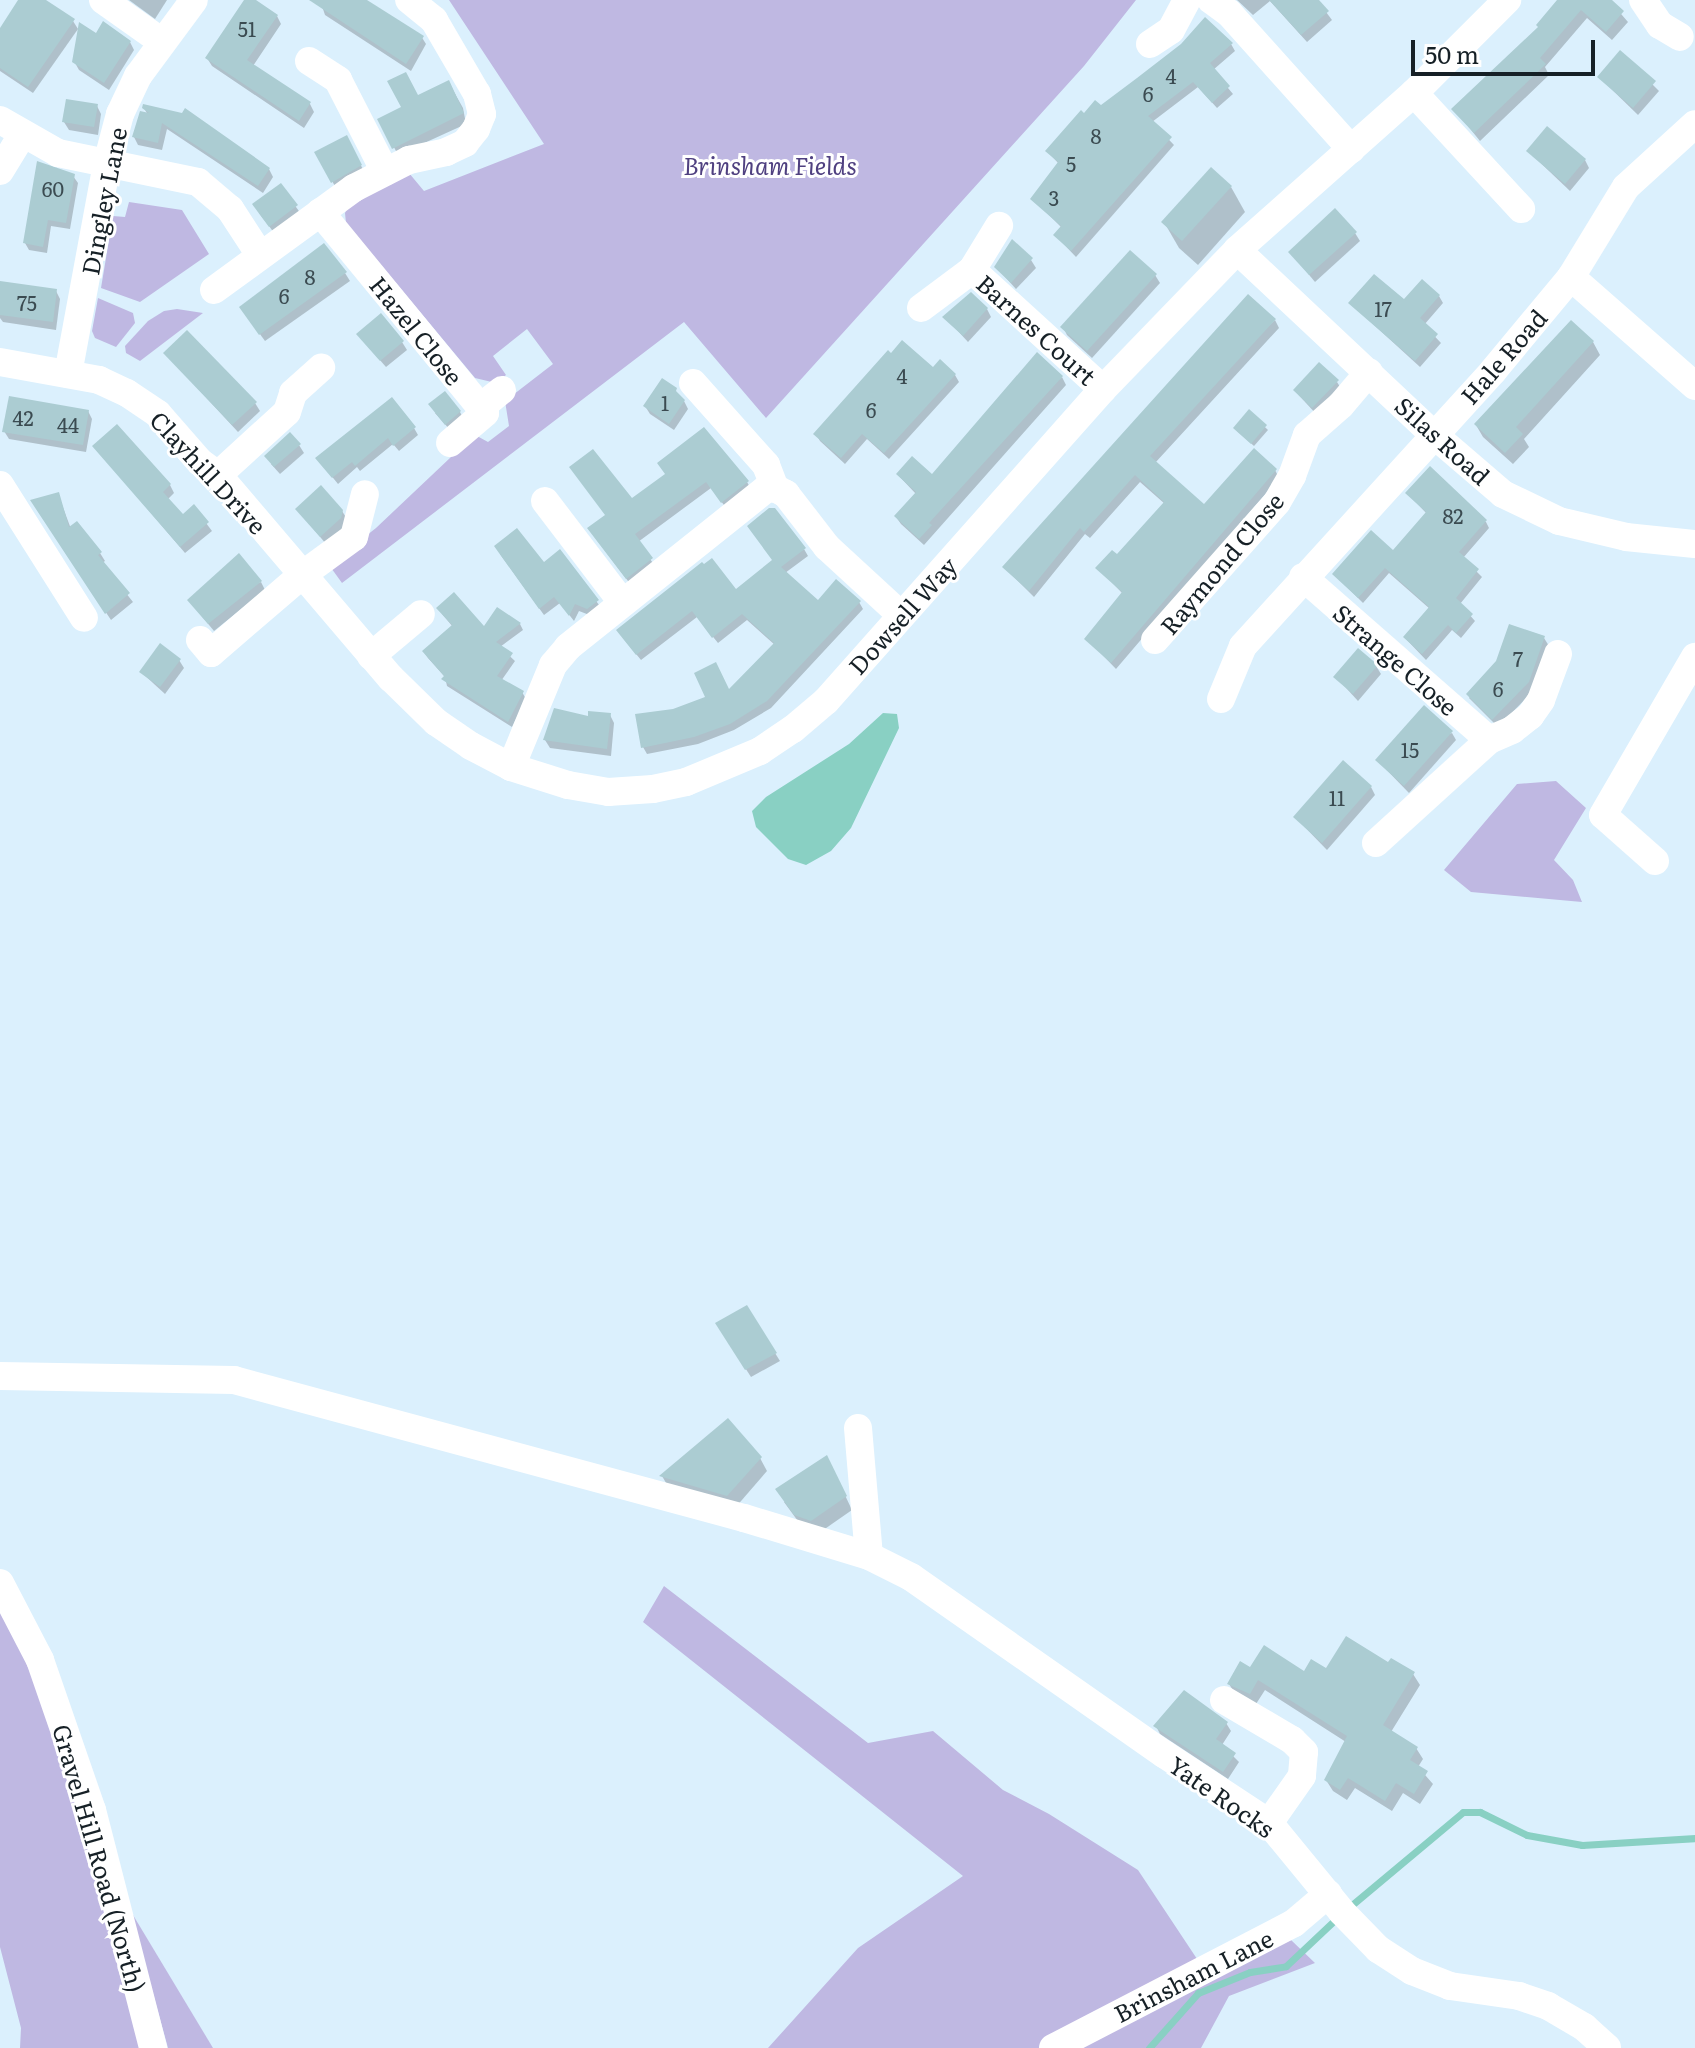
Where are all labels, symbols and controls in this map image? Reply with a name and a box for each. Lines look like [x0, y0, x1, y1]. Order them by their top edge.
house number: 51 [238, 16, 256, 40]
scale bar [1415, 24, 1599, 74]
text: 50 m [1425, 36, 1479, 71]
house number: 4 [1165, 63, 1177, 87]
house number: 6 [1143, 81, 1153, 105]
house number: 8 [1090, 123, 1102, 147]
street label: Dingley Lane [75, 125, 131, 277]
park label: Brinsham Fields [683, 151, 857, 179]
house number: 5 [1066, 151, 1076, 175]
house number: 60 [42, 176, 64, 200]
house number: 3 [1049, 185, 1059, 209]
house number: 8 [304, 264, 316, 288]
street label: Barnes Court [971, 268, 1103, 390]
street label: Hazel Close [365, 270, 469, 390]
house number: 6 [279, 283, 289, 307]
house number: 75 [17, 290, 37, 314]
house number: 17 [1374, 296, 1392, 320]
street label: Hale Road [1454, 303, 1552, 409]
house number: 4 [896, 363, 908, 387]
house number: 1 [661, 390, 669, 414]
street label: Silas Road [1390, 390, 1496, 490]
house number: 6 [866, 397, 876, 421]
house number: 42 [12, 405, 34, 429]
street label: Clayhill Drive [145, 405, 273, 539]
house number: 44 [57, 412, 79, 436]
street label: Raymond Close [1153, 486, 1289, 640]
house number: 82 [1443, 503, 1463, 527]
street label: Dowsell Way [842, 550, 962, 680]
street label: Strange Close [1328, 597, 1464, 721]
house number: 7 [1513, 646, 1523, 670]
house number: 6 [1493, 676, 1503, 700]
house number: 15 [1401, 737, 1419, 761]
house number: 11 [1329, 785, 1345, 809]
street label: Gravel Hill Road (North) [48, 1721, 152, 1995]
street label: Yate Rocks [1164, 1749, 1280, 1843]
street label: Brinsham Lane [1109, 1923, 1277, 2027]

